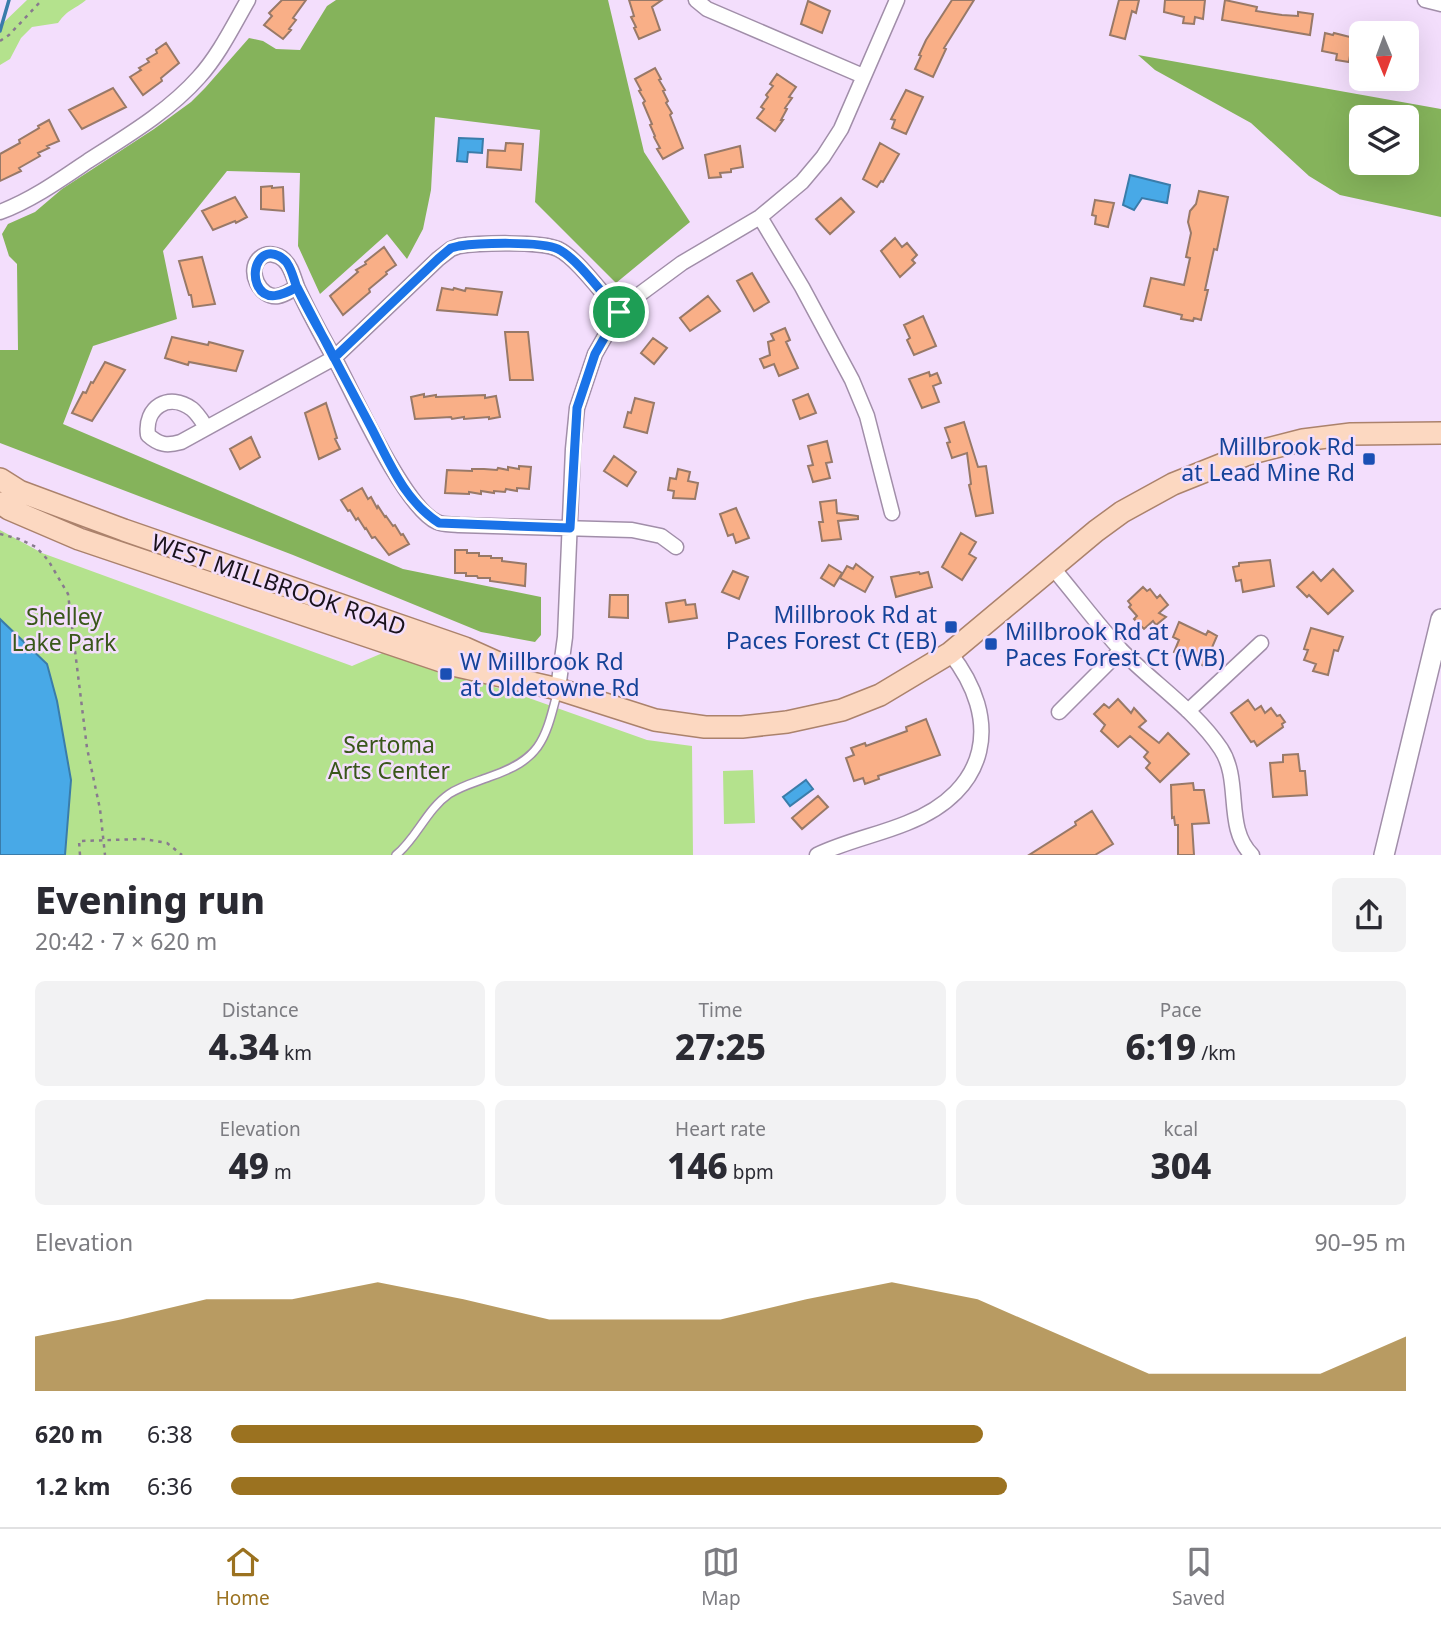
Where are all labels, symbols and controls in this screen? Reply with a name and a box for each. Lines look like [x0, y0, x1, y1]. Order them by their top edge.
north arrow [1349, 21, 1419, 91]
map controls [1349, 21, 1419, 175]
button: layers [1349, 105, 1419, 175]
pin [589, 282, 649, 342]
icon: arrive [600, 293, 638, 331]
place label: Millbrook Rd at Lead Mine Rd [1181, 430, 1355, 488]
marker: Millbrook Rd at Lead Mine Rd [1361, 451, 1377, 467]
street label: WEST MILLBROOK ROAD [148, 525, 410, 643]
place label: Millbrook Rd at Paces Forest Ct (EB) [726, 598, 937, 656]
park label: Shelley Lake Park [12, 600, 117, 658]
place label: Millbrook Rd at Paces Forest Ct (WB) [1005, 615, 1225, 673]
marker: Millbrook Rd at Paces Forest Ct (EB) [943, 619, 959, 635]
marker: Millbrook Rd at Paces Forest Ct (WB) [983, 636, 999, 652]
place label: W Millbrook Rd at Oldetowne Rd [460, 645, 640, 703]
marker: W Millbrook Rd at Oldetowne Rd [438, 666, 454, 682]
park label: Sertoma Arts Center [328, 728, 450, 786]
text: Evening run [35, 873, 265, 925]
button: share [1332, 878, 1406, 952]
text: 20:42 · 7 × 620 m [35, 925, 217, 957]
text: Distance [222, 997, 299, 1023]
text: Time [699, 997, 742, 1023]
text: Pace [1160, 997, 1202, 1023]
text: 4.34 [208, 1023, 279, 1070]
text: 27:25 [675, 1023, 766, 1070]
text: 6:19 [1126, 1023, 1196, 1070]
text: km [279, 1040, 312, 1066]
text: /km [1196, 1040, 1236, 1066]
text: Elevation [220, 1116, 301, 1142]
text: Heart rate [675, 1116, 766, 1142]
text: kcal [1163, 1116, 1198, 1142]
text: 49 [229, 1142, 269, 1189]
text: 146 [667, 1142, 728, 1189]
text: 304 [1150, 1142, 1211, 1189]
text: m [269, 1159, 292, 1185]
text: bpm [728, 1159, 774, 1185]
text: Elevation [35, 1226, 133, 1258]
text: 90–95 m [1314, 1226, 1406, 1258]
text: 620 m [35, 1418, 103, 1450]
text: 6:38 [147, 1418, 193, 1450]
text: 1.2 km [35, 1470, 110, 1502]
text: 6:36 [147, 1470, 193, 1502]
tab: Home [216, 1543, 270, 1611]
tab: Map [701, 1543, 741, 1611]
tab: Saved [1172, 1543, 1225, 1611]

